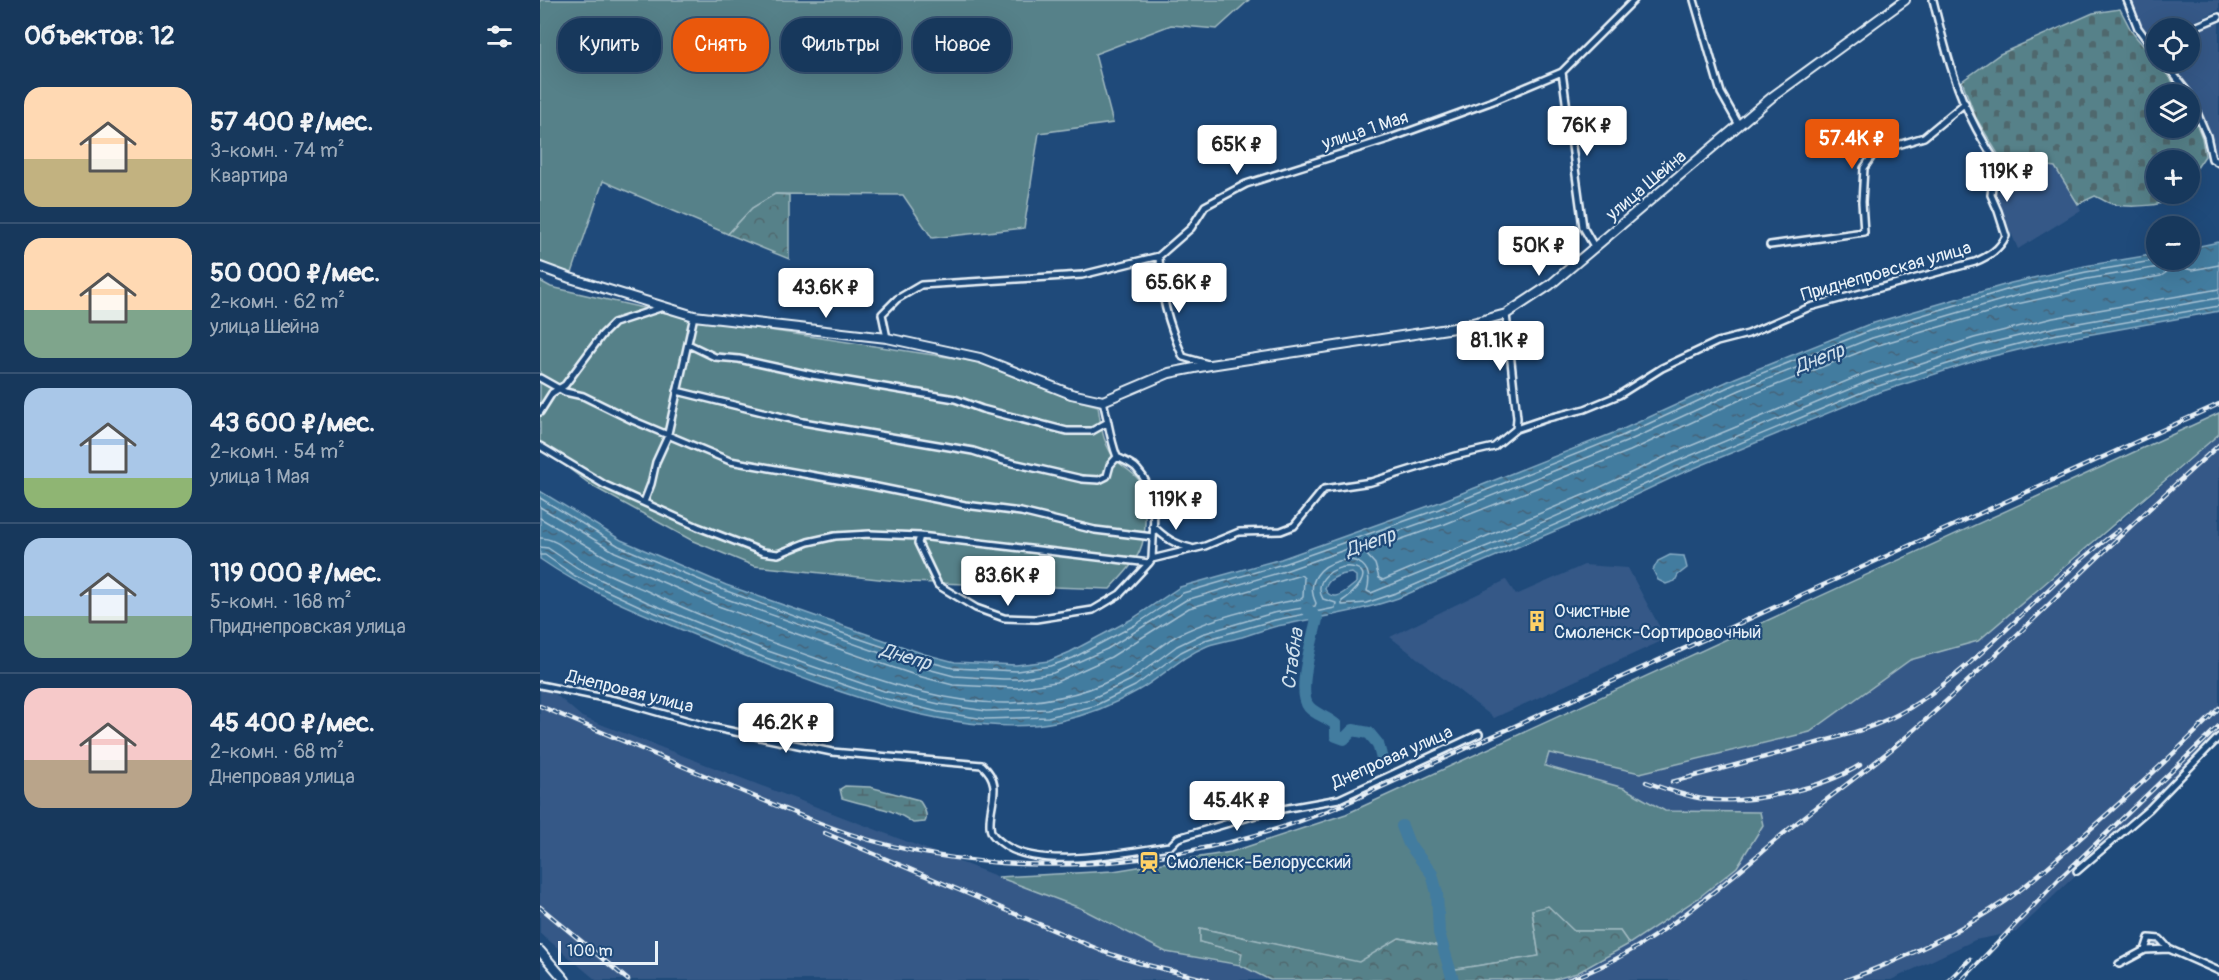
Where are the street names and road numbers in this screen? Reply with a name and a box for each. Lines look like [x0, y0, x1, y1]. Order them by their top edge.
street label: улица 1 Мая [1318, 106, 1411, 156]
street label: улица Шейна [1601, 145, 1691, 226]
street label: Приднепровская улица [1798, 236, 1974, 307]
street label: Днепровая улица [563, 664, 696, 718]
street label: Днепровая улица [1327, 720, 1456, 795]

